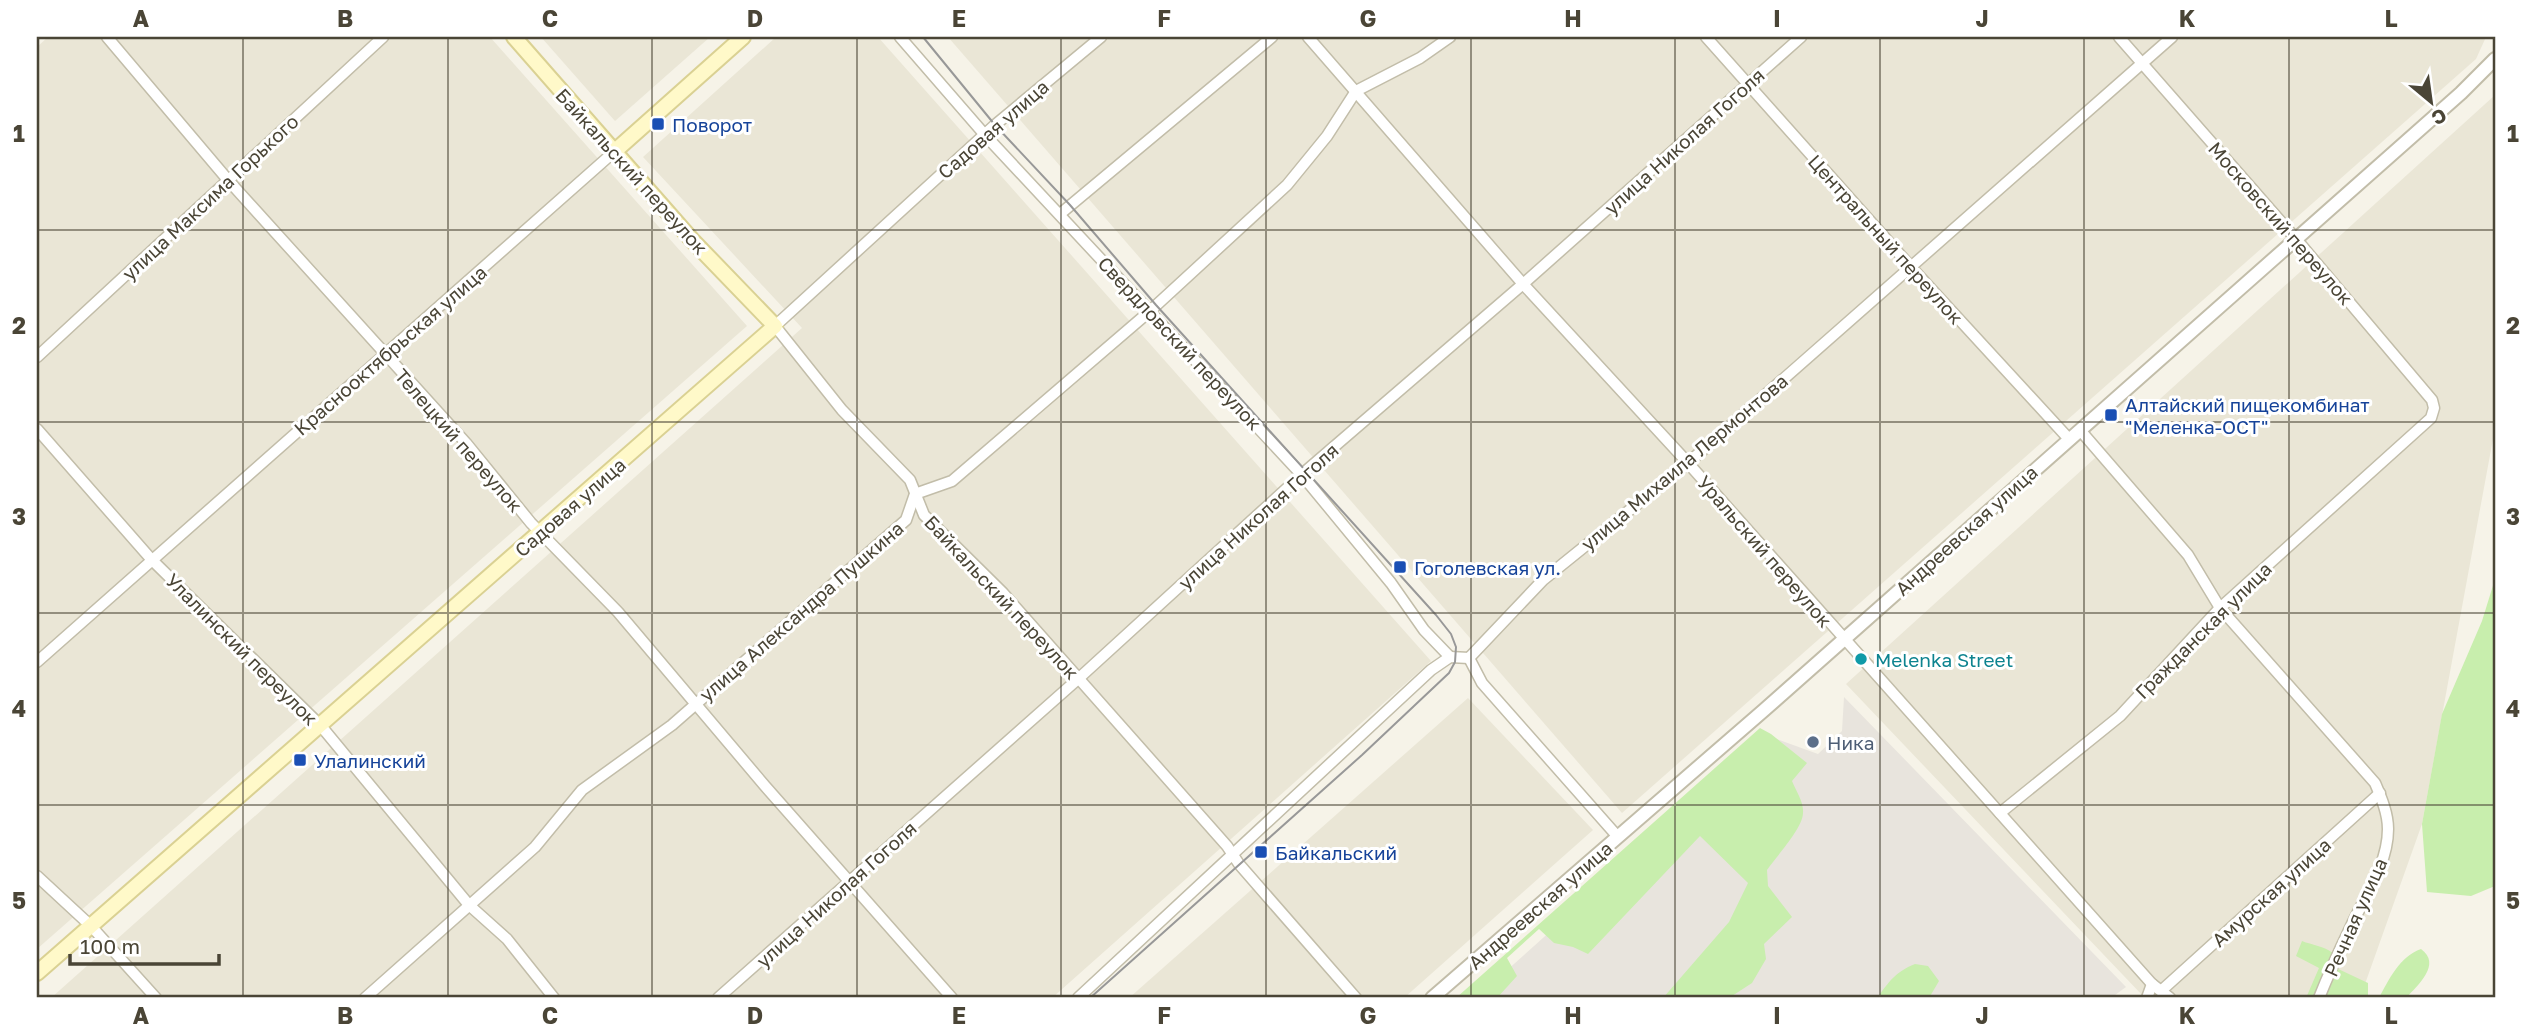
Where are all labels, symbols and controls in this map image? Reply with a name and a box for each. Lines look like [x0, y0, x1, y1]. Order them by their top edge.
text: A [133, 4, 150, 32]
text: B [337, 4, 353, 32]
text: C [542, 4, 558, 32]
text: D [747, 4, 763, 32]
text: E [952, 4, 966, 32]
text: F [1157, 4, 1171, 32]
text: G [1360, 4, 1376, 32]
text: H [1564, 4, 1582, 32]
text: I [1773, 4, 1781, 32]
text: J [1975, 4, 1989, 32]
text: K [2179, 4, 2196, 32]
text: L [2384, 4, 2398, 32]
street label: улица Николая Гоголя [1599, 63, 1769, 219]
north arrow [2396, 66, 2466, 136]
street label: Садовая улица [933, 75, 1053, 183]
street label: Байкальский переулок [551, 83, 713, 259]
text: С [2428, 104, 2451, 131]
street label: улица Максима Горького [117, 109, 303, 285]
place label: Поворот [672, 113, 752, 136]
marker: Поворот [650, 116, 666, 132]
text: 1 [13, 119, 25, 147]
text: 1 [2507, 119, 2519, 147]
street label: Московский переулок [2204, 137, 2358, 309]
street label: Центральный переулок [1804, 150, 1968, 329]
street label: Свердловский переулок [1094, 251, 1267, 435]
street label: Краснооктябрьская улица [289, 260, 491, 440]
text: 2 [12, 311, 26, 339]
text: 2 [2506, 311, 2520, 339]
street label: Телецкий переулок [391, 364, 527, 516]
street label: улица Михаила Лермонтова [1576, 369, 1792, 555]
place label: Алтайский пищекомбинат "Меленка-ОСТ" [2125, 393, 2370, 438]
marker: Алтайский пищекомбинат "Меленка-ОСТ" [2103, 407, 2119, 423]
street label: улица Николая Гоголя [1173, 438, 1343, 594]
street label: Садовая улица [510, 453, 630, 561]
street label: Андреевская улица [1890, 460, 2042, 600]
street label: Уральский переулок [1693, 471, 1837, 632]
text: 3 [12, 502, 26, 530]
text: 3 [2506, 502, 2520, 530]
street label: Байкальский переулок [920, 510, 1084, 684]
street label: улица Александра Пушкина [694, 516, 908, 706]
place label: Гоголевская ул. [1414, 556, 1561, 579]
street label: Гражданская улица [2130, 557, 2276, 703]
marker: Гоголевская ул. [1392, 559, 1408, 575]
street label: Улалинский переулок [161, 568, 323, 730]
place label: Melenka Street [1875, 648, 2013, 671]
marker: Melenka Street [1853, 651, 1869, 667]
text: 4 [12, 694, 26, 722]
text: 4 [2506, 694, 2520, 722]
place label: Ника [1827, 731, 1875, 754]
marker: Ника [1805, 734, 1821, 750]
place label: Улалинский [314, 749, 426, 772]
marker: Улалинский [292, 752, 308, 768]
street label: улица Николая Гоголя [751, 816, 921, 972]
street label: Амурская улица [2207, 833, 2335, 951]
street label: Андреевская улица [1463, 836, 1617, 974]
place label: Байкальский [1275, 841, 1397, 864]
marker: Байкальский [1253, 844, 1269, 860]
street label: Речная улица [2319, 854, 2391, 980]
text: 5 [12, 886, 26, 914]
text: 5 [2506, 886, 2520, 914]
scale bar [70, 923, 219, 967]
text: 100 m [80, 933, 140, 959]
text: A [133, 1001, 150, 1029]
text: B [337, 1001, 353, 1029]
text: C [542, 1001, 558, 1029]
text: D [747, 1001, 763, 1029]
text: E [952, 1001, 966, 1029]
text: F [1157, 1001, 1171, 1029]
text: G [1360, 1001, 1376, 1029]
text: H [1564, 1001, 1582, 1029]
text: I [1773, 1001, 1781, 1029]
text: J [1975, 1001, 1989, 1029]
text: K [2179, 1001, 2196, 1029]
text: L [2384, 1001, 2398, 1029]

